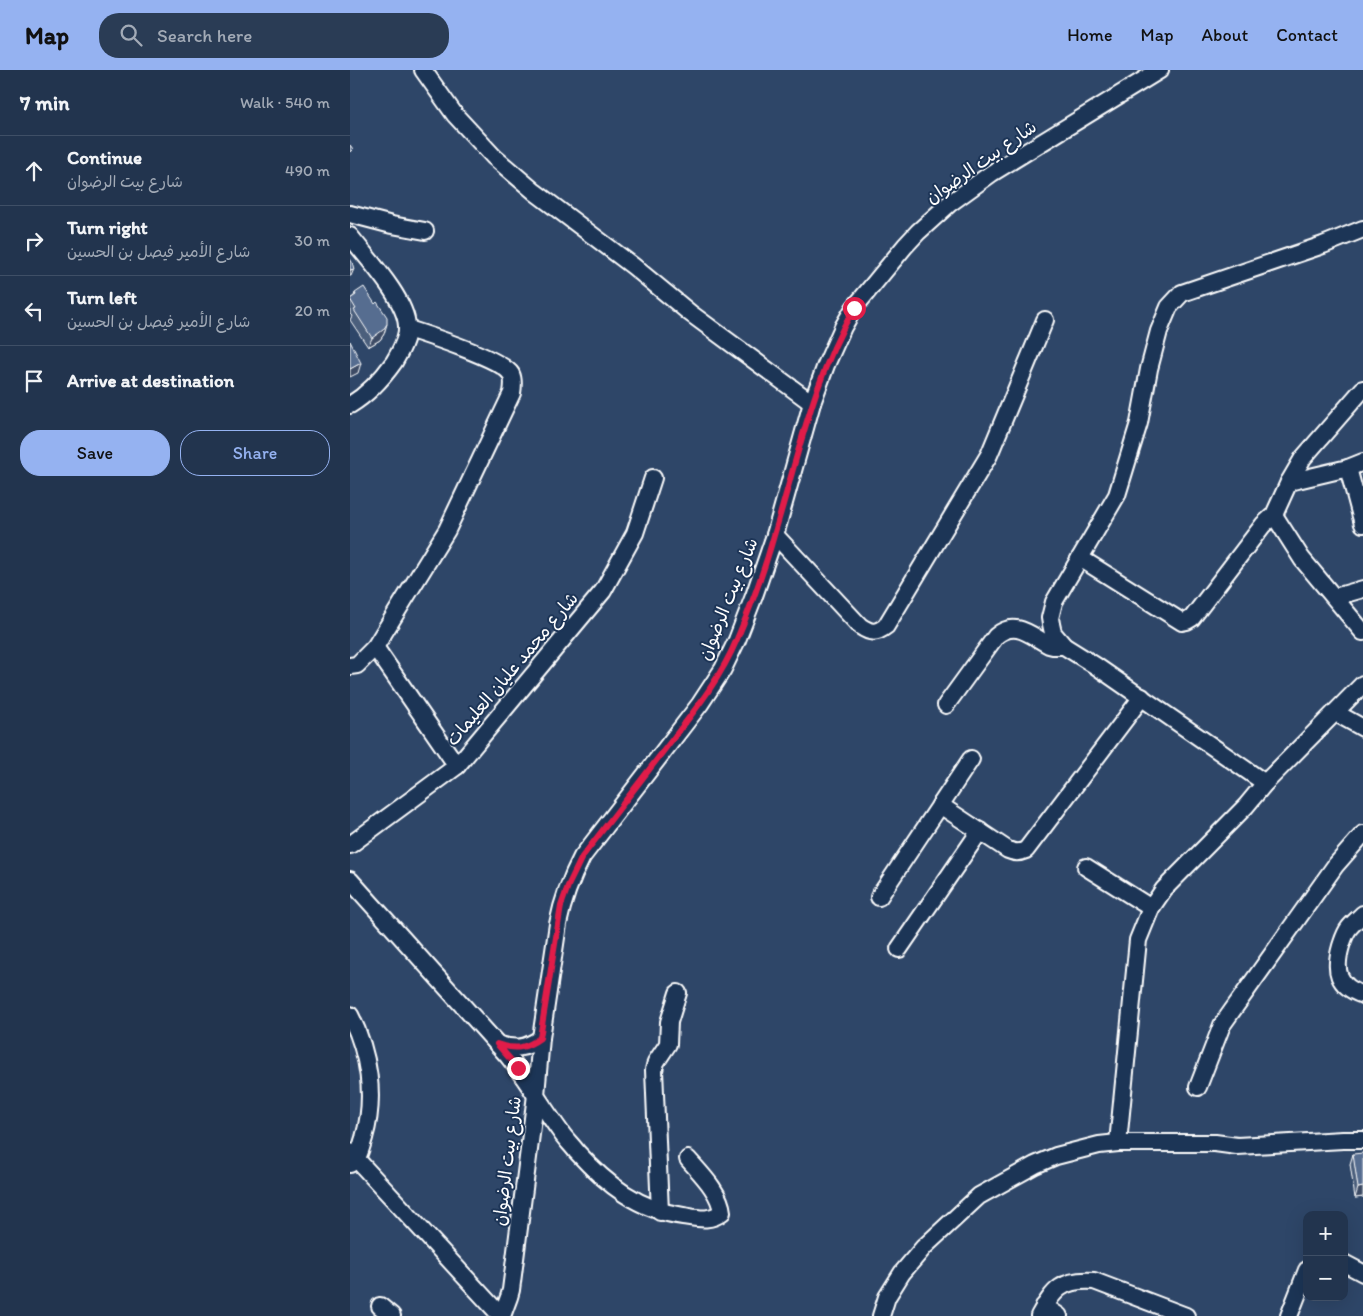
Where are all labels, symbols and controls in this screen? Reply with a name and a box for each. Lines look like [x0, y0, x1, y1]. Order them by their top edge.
search box [99, 13, 449, 58]
text: Map [25, 21, 69, 50]
icon: search [117, 21, 145, 49]
text: Search here [157, 24, 252, 47]
text: Home [1067, 24, 1113, 46]
text: Map [1141, 24, 1174, 46]
text: About [1202, 24, 1248, 46]
text: Contact [1276, 24, 1338, 46]
text: 7 min [20, 90, 69, 115]
text: Walk · 540 m [240, 93, 330, 112]
street label: شارع بيت الرضوان [921, 116, 1041, 209]
text: Continue [67, 146, 142, 169]
icon: ahead [20, 157, 48, 185]
text: 490 m [285, 161, 330, 180]
text: شارع بيت الرضوان [67, 172, 183, 191]
text: Turn right [67, 216, 148, 239]
icon: right [20, 227, 48, 255]
text: 30 m [294, 231, 330, 250]
text: شارع الأمير فيصل بن الحسين [67, 242, 250, 261]
text: Turn left [67, 286, 137, 309]
icon: left [20, 297, 48, 325]
route start [843, 297, 866, 320]
text: 20 m [295, 301, 330, 320]
text: شارع الأمير فيصل بن الحسين [67, 312, 250, 331]
icon: arrive [20, 367, 48, 395]
text: Arrive at destination [67, 369, 234, 392]
button: Save [20, 430, 170, 476]
button: Share [180, 430, 330, 476]
street label: شارع بيت الرضوان [693, 534, 764, 664]
street label: شارع محمد عليان العليمات [441, 588, 583, 751]
route end [507, 1057, 530, 1080]
street label: شارع بيت الرضوان [488, 1095, 527, 1227]
map controls [1303, 1211, 1348, 1301]
button: + [1303, 1211, 1348, 1256]
button: − [1303, 1256, 1348, 1301]

